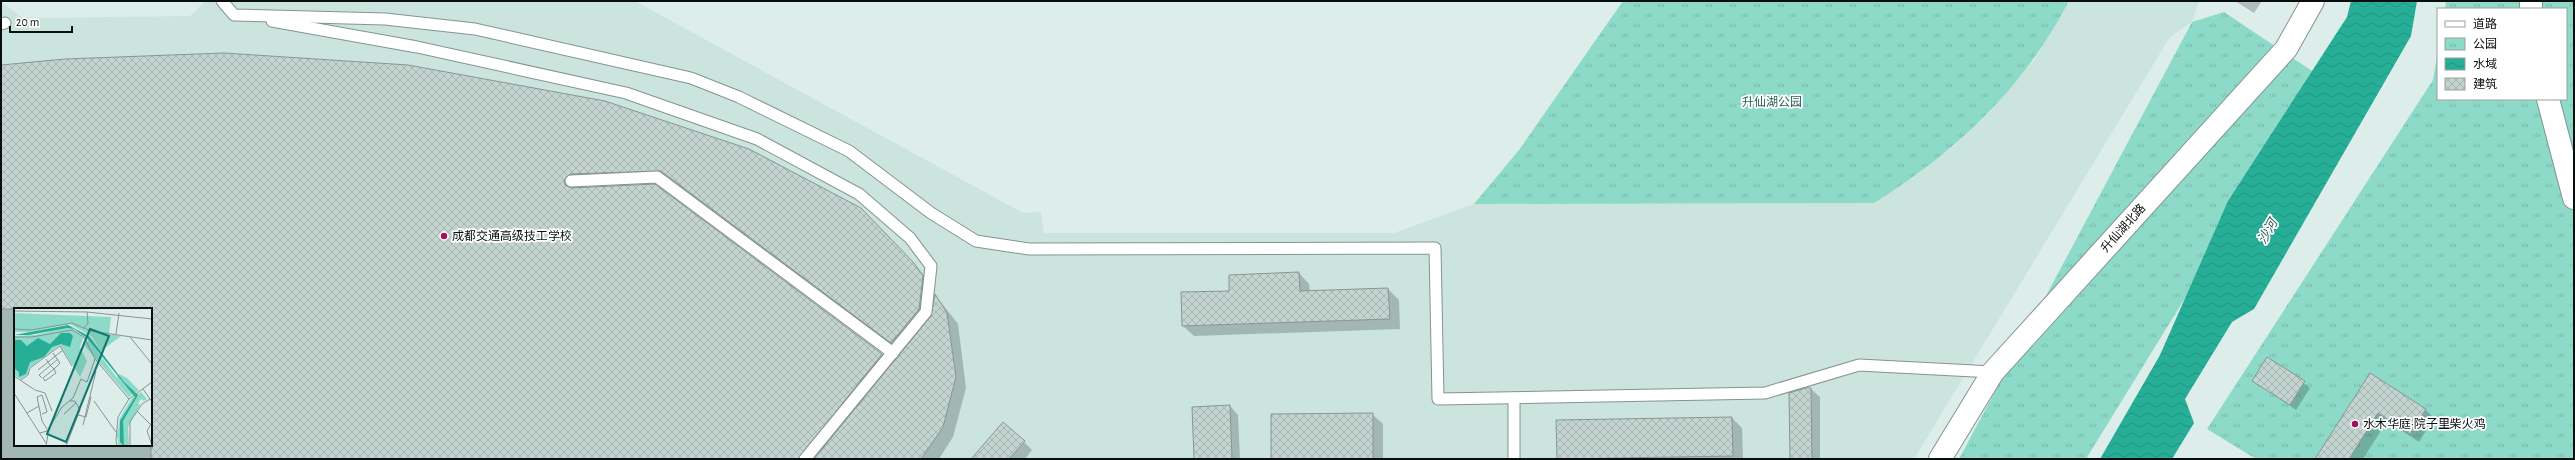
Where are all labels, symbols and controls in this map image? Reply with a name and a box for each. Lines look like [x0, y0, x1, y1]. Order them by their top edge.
scale bar [10, 8, 72, 34]
legend [2437, 8, 2567, 100]
text: 20 m [16, 16, 39, 28]
text: 道路 [2473, 17, 2497, 30]
text: 公园 [2473, 38, 2497, 50]
text: 水域 [2473, 58, 2497, 70]
text: 建筑 [2473, 77, 2497, 90]
park label: 升仙湖公园 [1742, 95, 1802, 108]
street label: 升仙湖北路 [2098, 201, 2148, 254]
water label: 沙河 [2255, 214, 2282, 246]
place label: 成都交通高级技工学校 [452, 229, 572, 242]
marker: 成都交通高级技工学校 [439, 231, 449, 241]
inset map [14, 308, 152, 446]
place label: 水木华庭·院子里柴火鸡 [2363, 417, 2486, 430]
marker: 水木华庭·院子里柴火鸡 [2350, 419, 2360, 429]

